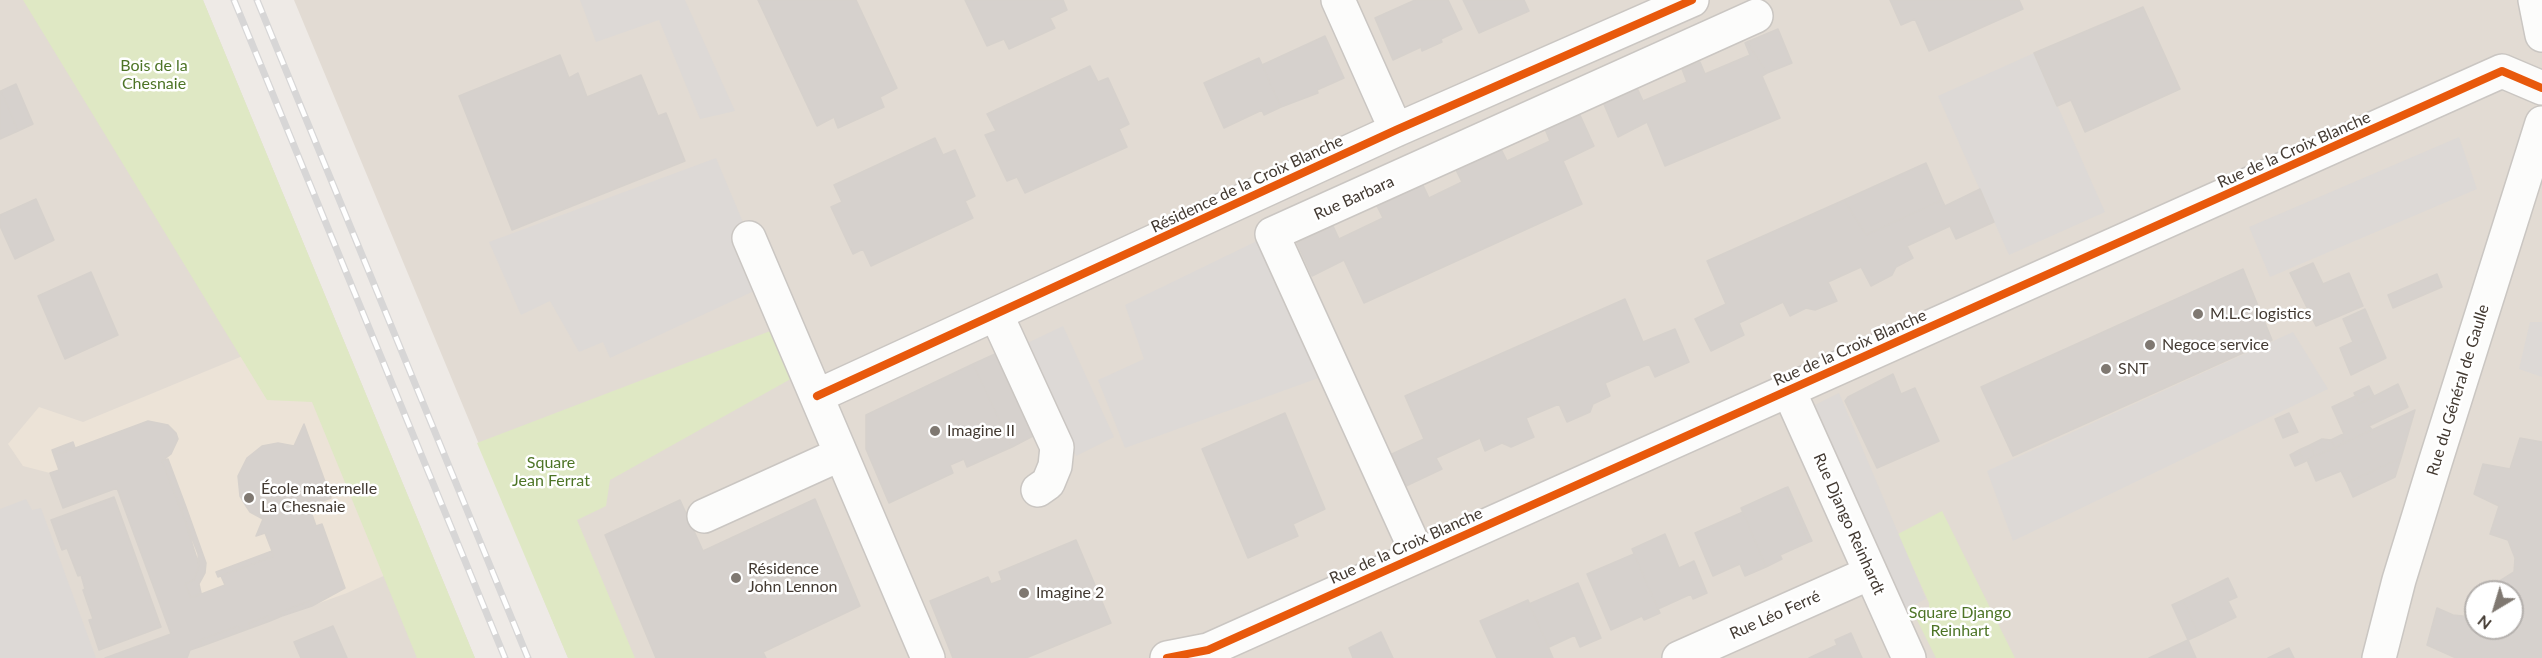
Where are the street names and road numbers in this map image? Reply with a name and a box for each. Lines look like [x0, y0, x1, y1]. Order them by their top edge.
street label: Rue de la Croix Blanche [2215, 108, 2373, 192]
street label: Résidence de la Croix Blanche [1148, 131, 1346, 237]
street label: Rue Barbara [1311, 172, 1397, 224]
street label: Rue du Général de Gaulle [2423, 302, 2493, 478]
street label: Rue de la Croix Blanche [1771, 306, 1929, 390]
street label: Rue Django Reinhardt [1809, 450, 1889, 598]
street label: Rue de la Croix Blanche [1327, 504, 1485, 588]
street label: Rue Léo Ferré [1727, 587, 1823, 643]

